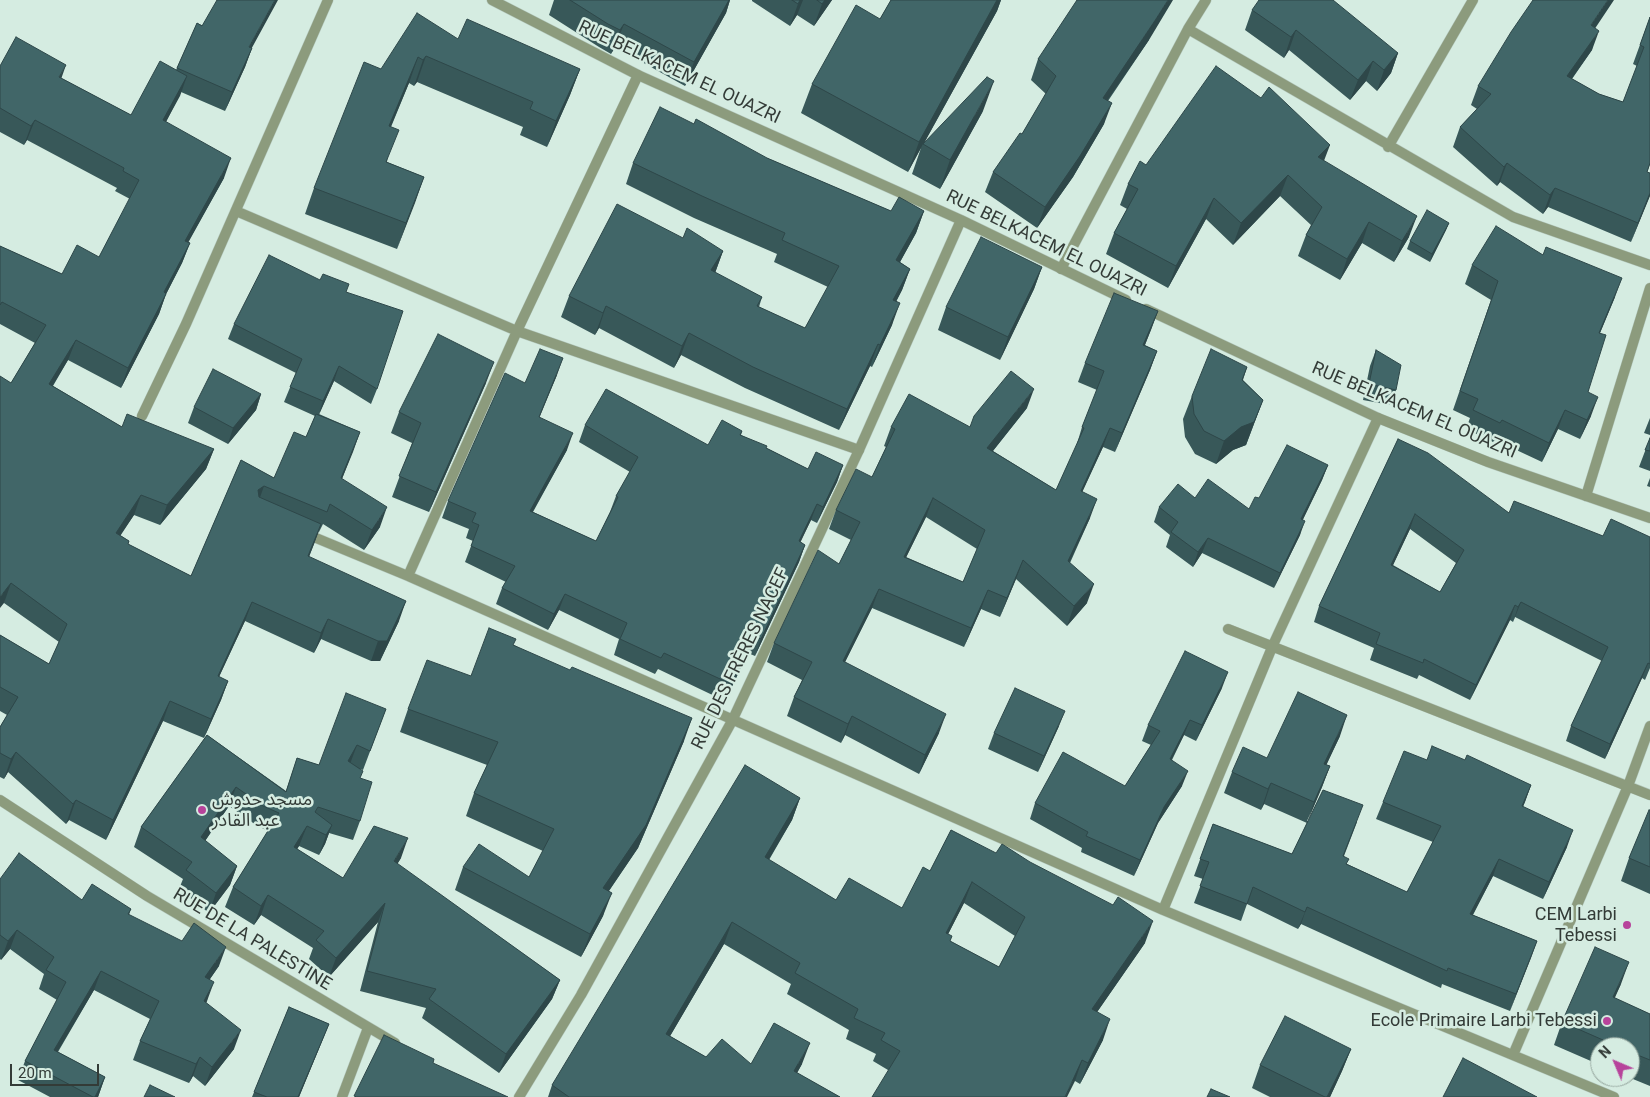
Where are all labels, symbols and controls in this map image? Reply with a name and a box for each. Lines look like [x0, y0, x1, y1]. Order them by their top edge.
street label: RUE BELKACEM EL OUAZRI [575, 17, 783, 129]
street label: RUE BELKACEM EL OUAZRI [942, 186, 1150, 302]
street label: RUE BELKACEM EL OUAZRI [1308, 358, 1520, 464]
street label: RUE DES FRÈRES NACEF [688, 565, 794, 753]
place label: مسجد حدوش عبد القادر [212, 789, 312, 832]
marker: مسجد حدوش عبد القادر [196, 804, 208, 816]
street label: RUE DE LA PALESTINE [169, 884, 335, 996]
place label: CEM Larbi Tebessi [1535, 904, 1617, 946]
marker: CEM Larbi Tebessi [1621, 919, 1633, 931]
place label: Ecole Primaire Larbi Tebessi [1371, 1010, 1597, 1032]
marker: Ecole Primaire Larbi Tebessi [1601, 1015, 1613, 1027]
north arrow [1590, 1037, 1640, 1087]
text: N [1596, 1043, 1614, 1061]
scale bar [12, 1054, 101, 1086]
text: 20 m [18, 1064, 52, 1082]

